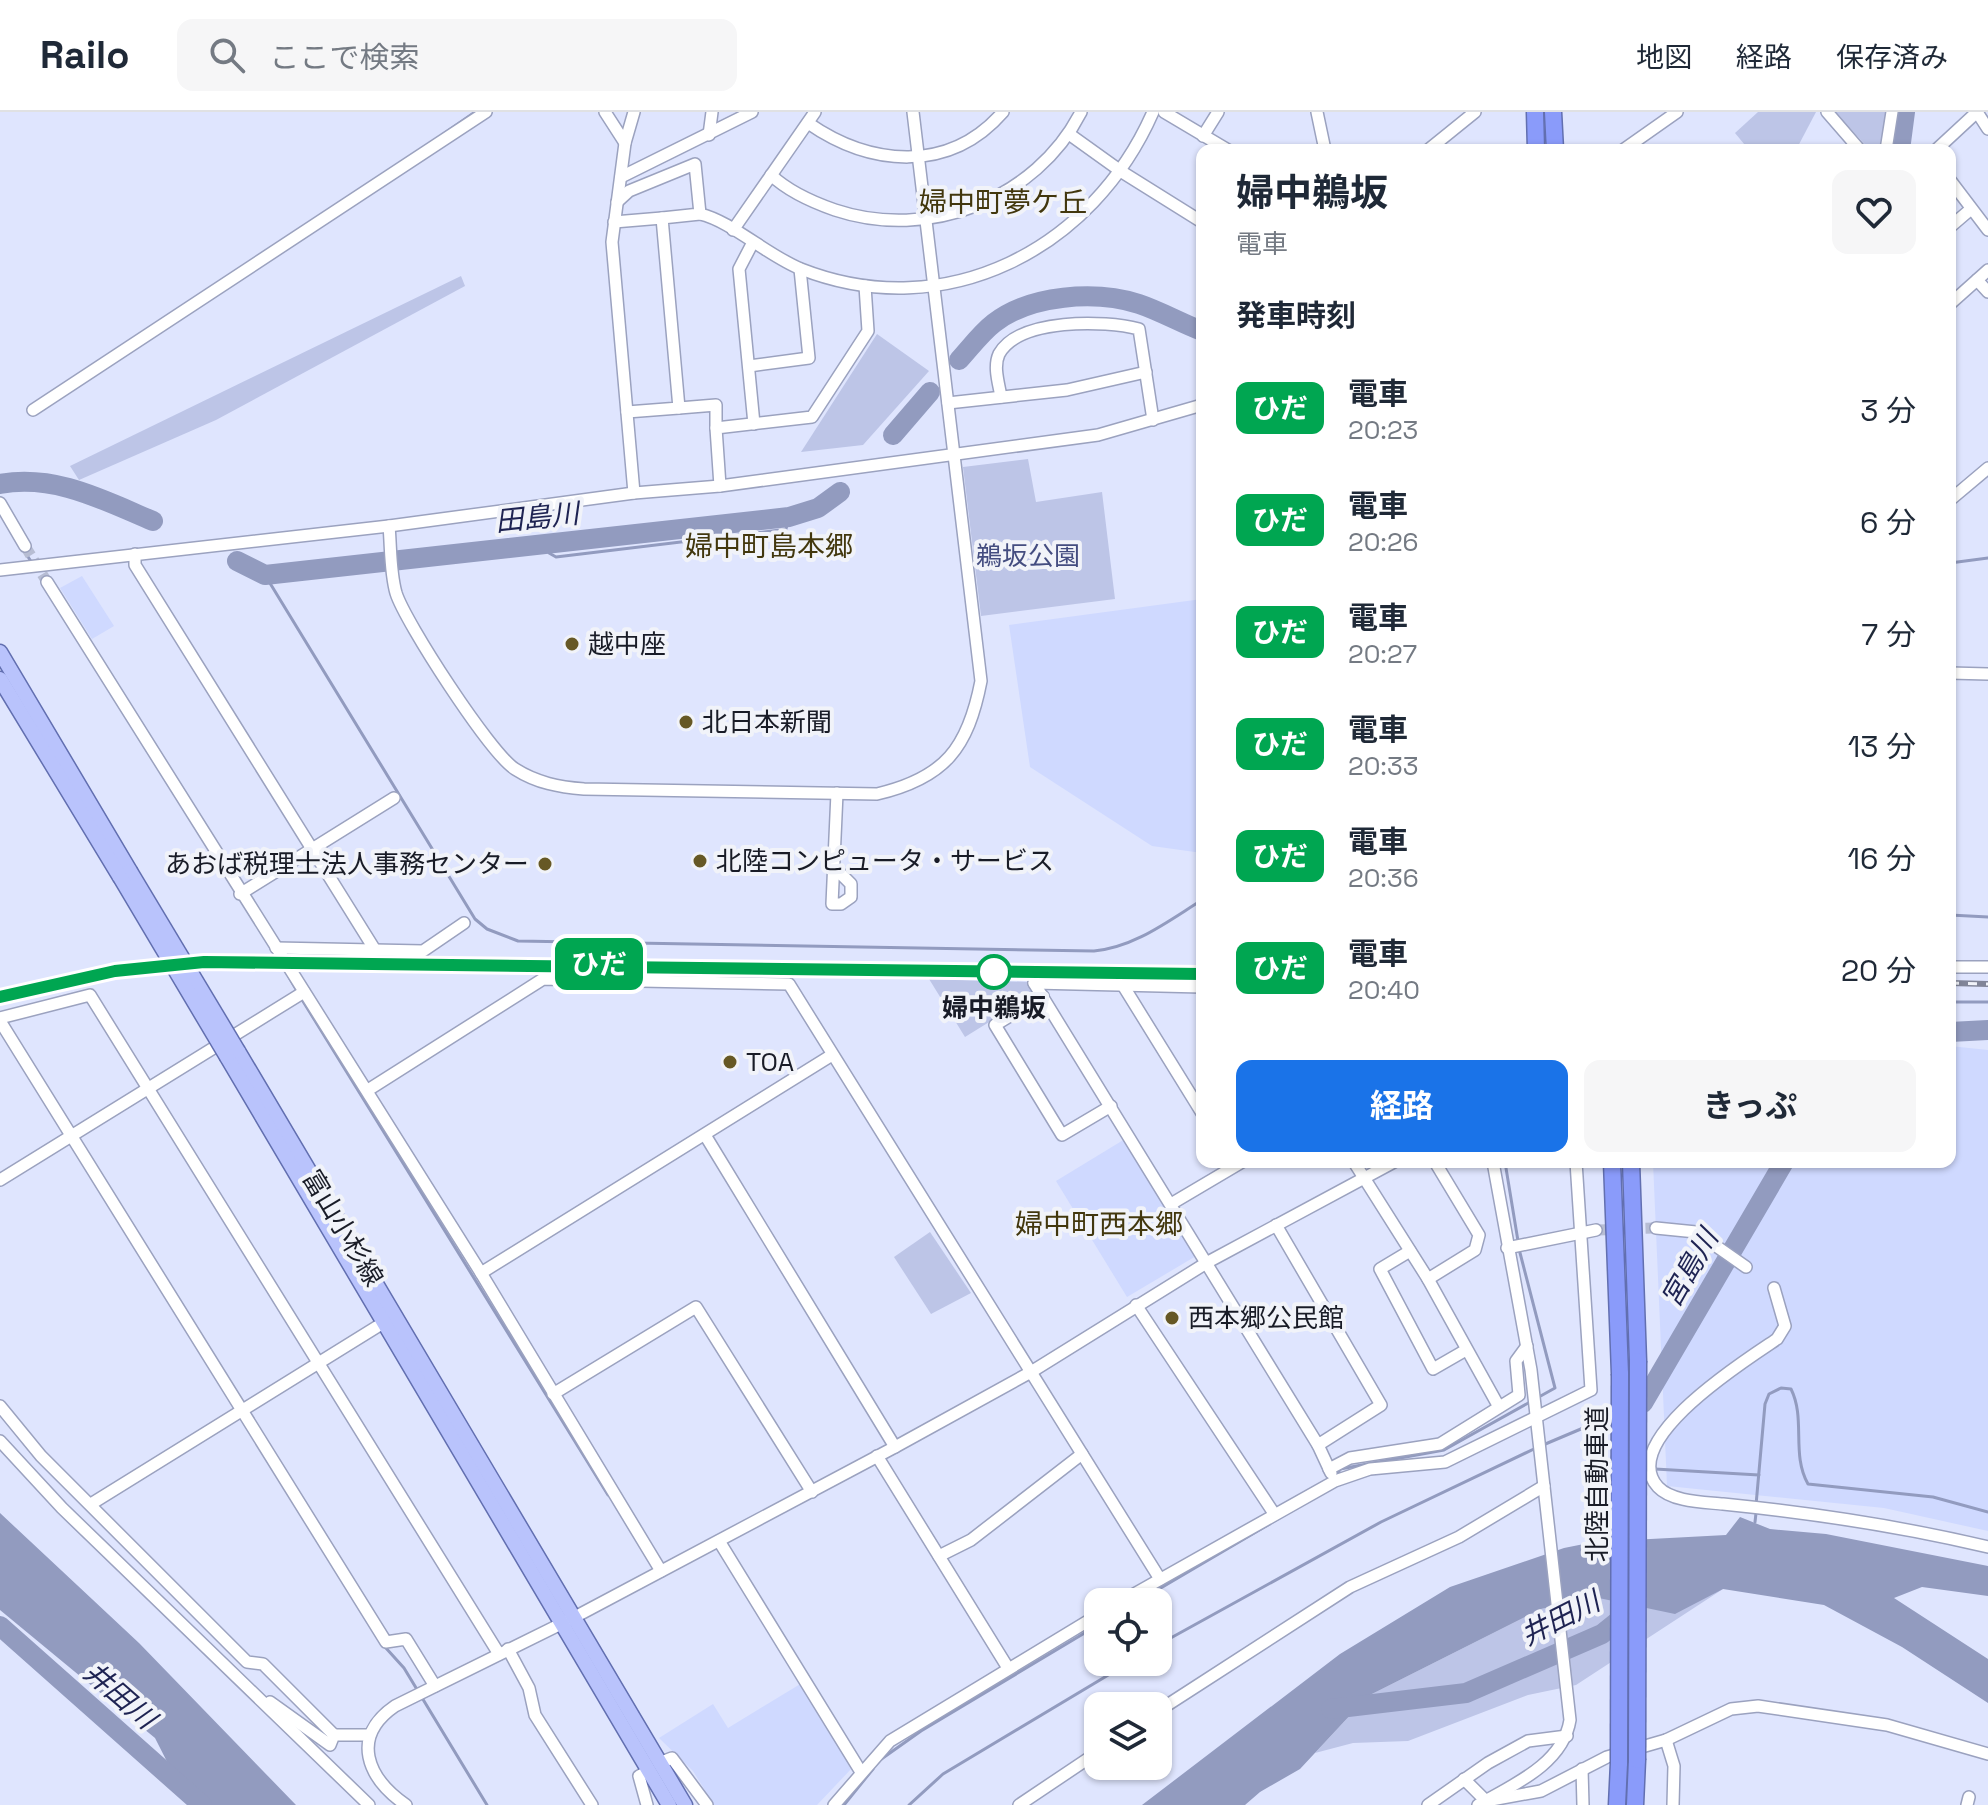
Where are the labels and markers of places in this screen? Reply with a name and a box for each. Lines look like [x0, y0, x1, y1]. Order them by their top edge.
place label: 越中座 [588, 627, 666, 661]
marker: 越中座 [563, 635, 581, 653]
place label: 北日本新聞 [702, 705, 832, 739]
marker: 北日本新聞 [677, 713, 695, 731]
place label: 北陸コンピュータ・サービス [716, 844, 1054, 878]
place label: あおば税理士法人事務センター [165, 847, 529, 881]
marker: 北陸コンピュータ・サービス [691, 852, 709, 870]
marker: あおば税理士法人事務センター [536, 855, 554, 873]
marker: 婦中鵜坂 [977, 955, 1011, 989]
place label: 婦中鵜坂 [942, 991, 1046, 1025]
place label: TOA [746, 1045, 794, 1079]
marker: TOA [721, 1053, 739, 1071]
place label: 西本郷公民館 [1188, 1301, 1344, 1335]
marker: 西本郷公民館 [1163, 1309, 1181, 1327]

